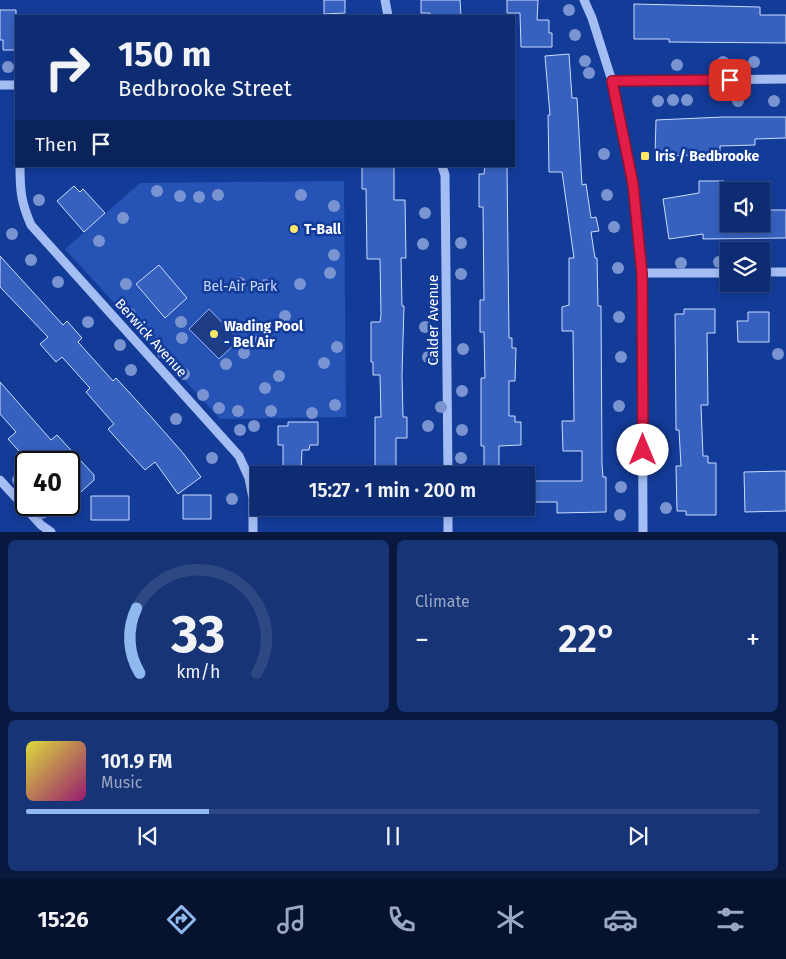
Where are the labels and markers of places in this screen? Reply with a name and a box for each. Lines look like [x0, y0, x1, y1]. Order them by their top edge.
pin [709, 59, 751, 101]
place label: Iris / Bedbrooke [655, 148, 760, 165]
marker: Iris / Bedbrooke [639, 150, 651, 162]
place label: T-Ball [304, 221, 342, 238]
marker: T-Ball [288, 223, 300, 235]
place label: Wading Pool - Bel Air [224, 318, 304, 351]
marker: Wading Pool - Bel Air [208, 328, 220, 340]

